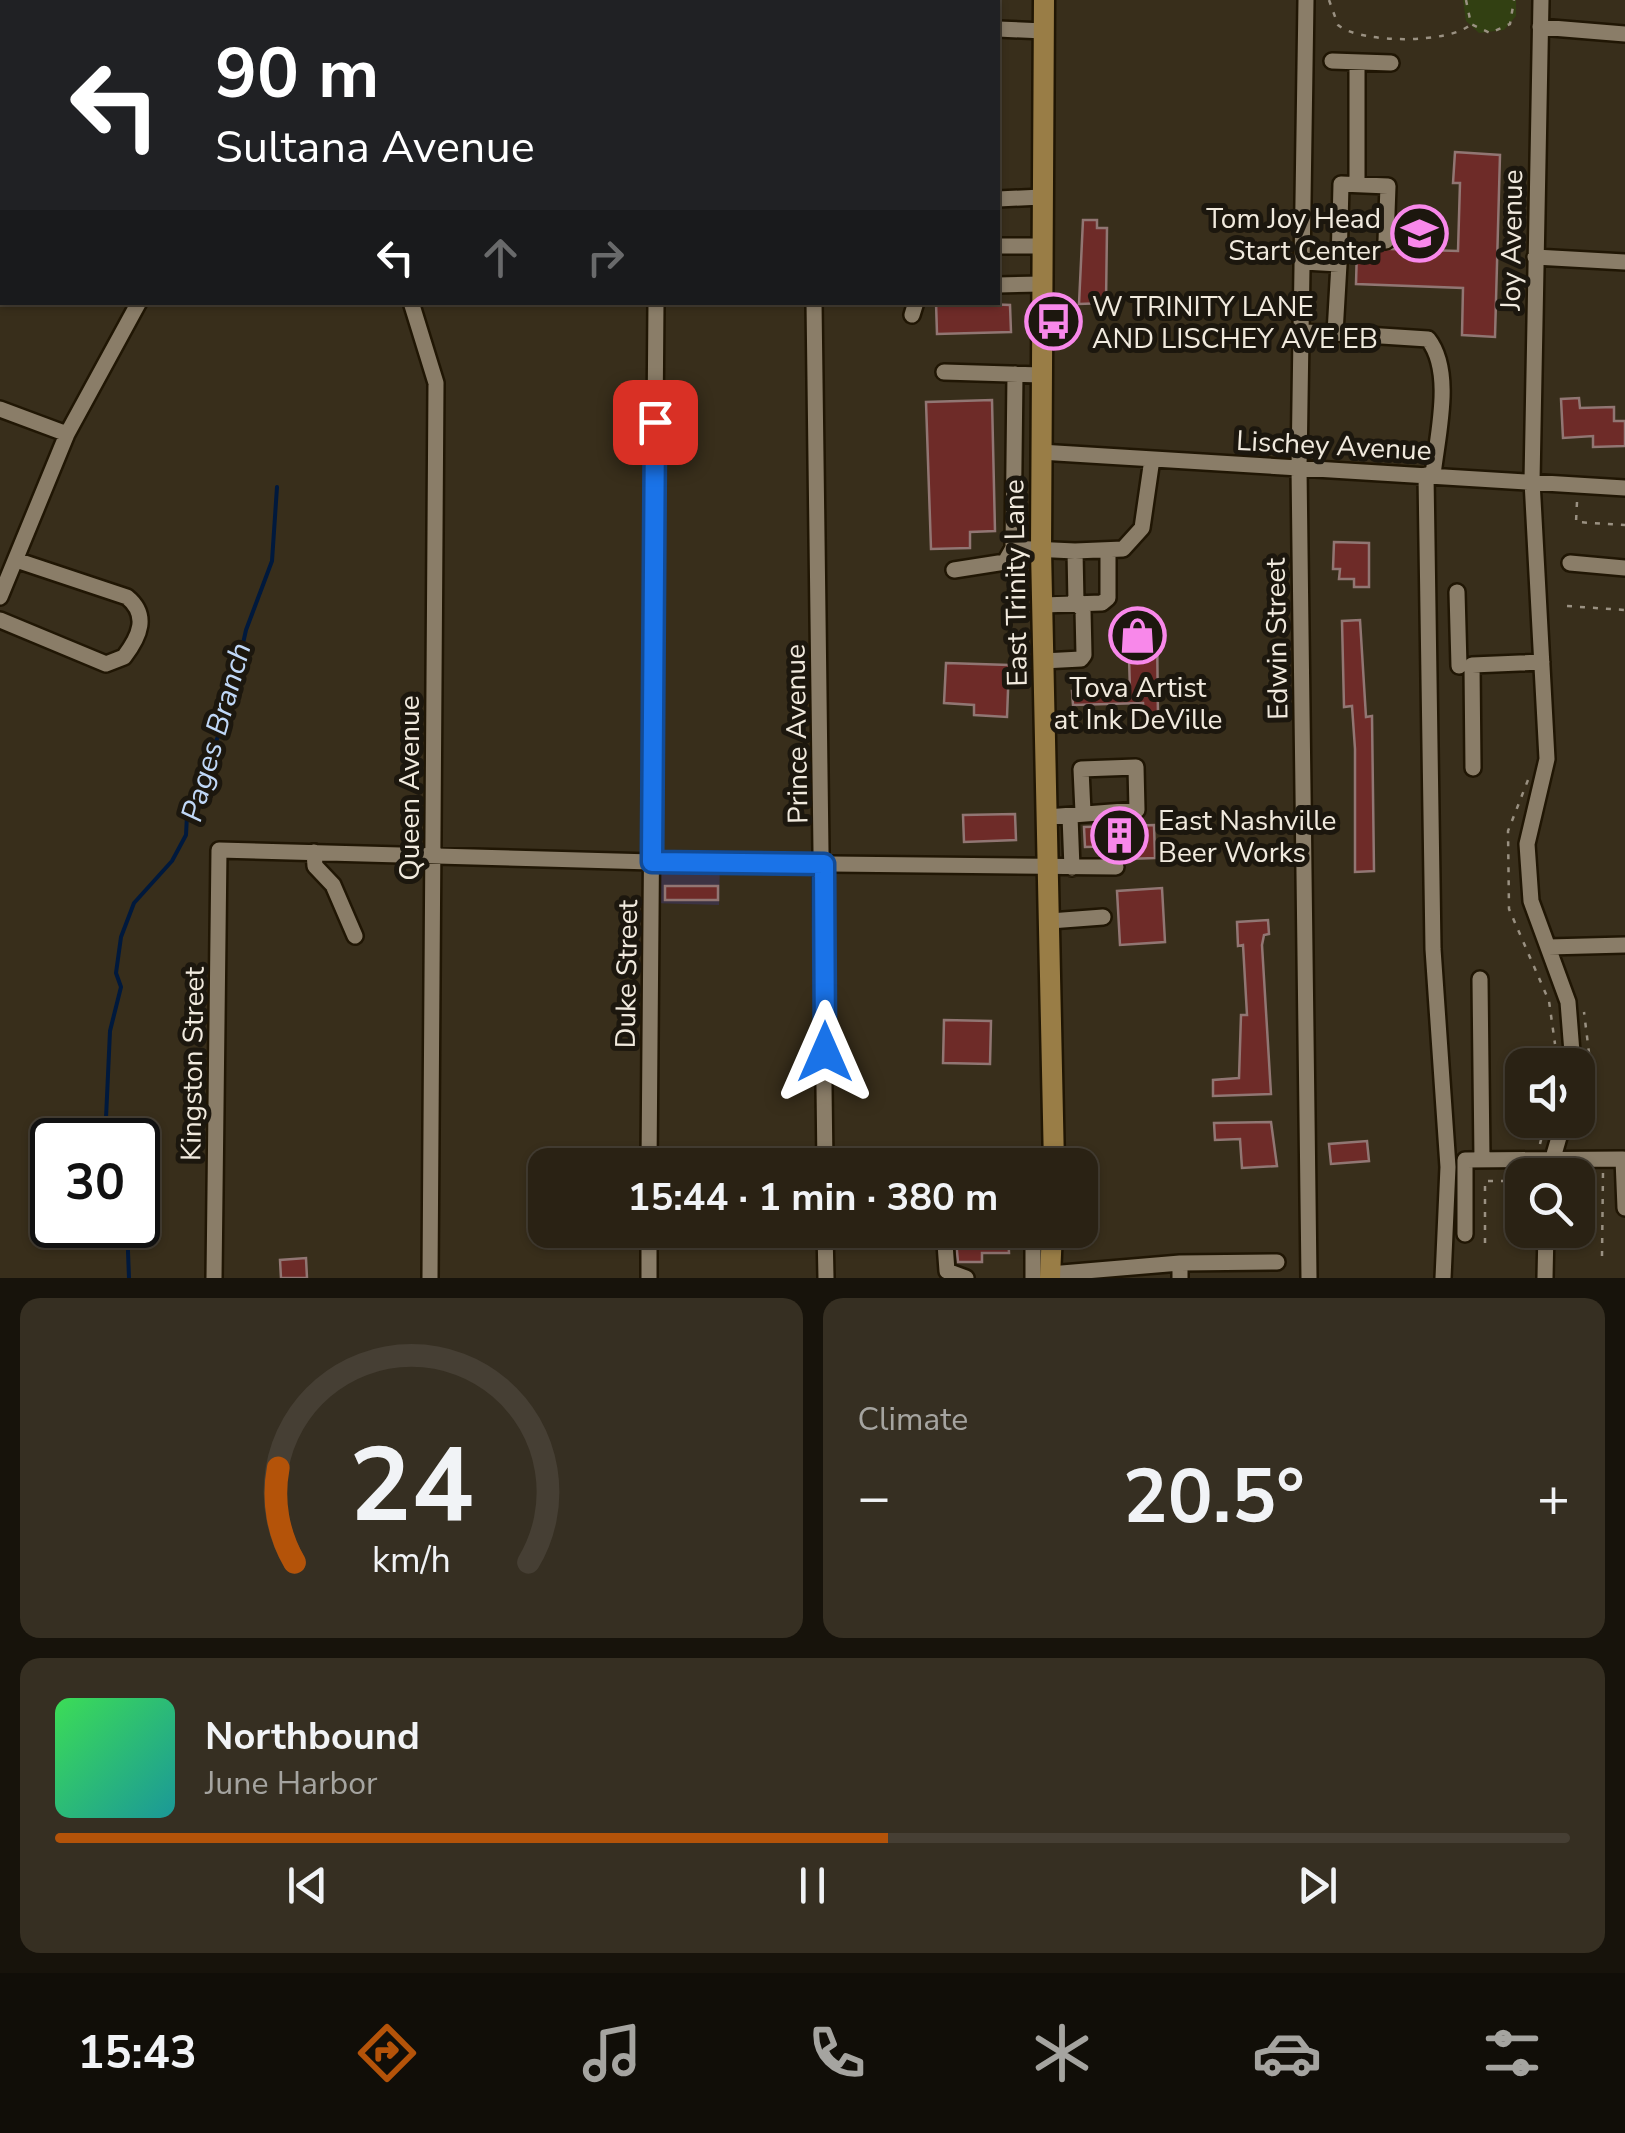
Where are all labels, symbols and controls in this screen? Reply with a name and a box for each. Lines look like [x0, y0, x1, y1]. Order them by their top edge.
text: 90 m [215, 26, 379, 122]
icon: left [50, 40, 180, 170]
text: Sultana Avenue [215, 117, 535, 178]
street label: Joy Avenue [1492, 169, 1532, 312]
place label: Tom Joy Head Start Center [1206, 200, 1381, 270]
school or university icon: Tom Joy Head Start Center [1390, 204, 1450, 264]
icon: left [368, 230, 423, 285]
icon: ahead [473, 230, 528, 285]
icon: right [578, 230, 633, 285]
place label: W TRINITY LANE AND LISCHEY AVE EB [1092, 288, 1378, 358]
bus stop icon: W TRINITY LANE AND LISCHEY AVE EB [1023, 292, 1083, 352]
pin [613, 380, 698, 465]
icon: arrive [628, 395, 683, 450]
street label: Lischey Avenue [1235, 422, 1433, 470]
street label: East Trinity Lane [995, 479, 1037, 687]
street label: Edwin Street [1257, 557, 1297, 720]
shop icon: Tova Artist at Ink DeVille [1108, 606, 1168, 666]
water label: Pages Branch [171, 638, 262, 827]
street label: Prince Avenue [776, 644, 818, 824]
place label: Tova Artist at Ink DeVille [1054, 669, 1222, 739]
street label: Queen Avenue [391, 695, 429, 881]
place label: East Nashville Beer Works [1158, 802, 1336, 872]
building icon: East Nashville Beer Works [1089, 806, 1149, 866]
street label: Duke Street [607, 899, 647, 1049]
street label: Kingston Street [172, 966, 214, 1162]
position arrow [773, 1000, 877, 1104]
map controls [1505, 1048, 1595, 1248]
button: sound [1505, 1048, 1595, 1138]
speed limit sign: 30 [30, 1118, 160, 1248]
button: search [1505, 1158, 1595, 1248]
text: 15:44 · 1 min · 380 m [628, 1172, 998, 1223]
text: Climate [858, 1398, 968, 1441]
text: 24 [349, 1415, 474, 1557]
text: 20.5° [1123, 1446, 1305, 1548]
text: − [858, 1460, 891, 1535]
text: + [1537, 1460, 1570, 1535]
text: km/h [372, 1536, 451, 1585]
text: Northbound [205, 1711, 420, 1762]
text: June Harbor [205, 1762, 377, 1805]
icon: previous [280, 1858, 335, 1913]
icon: pause [785, 1858, 840, 1913]
icon: next [1290, 1858, 1345, 1913]
icon: directions [352, 2018, 422, 2088]
icon: music [577, 2018, 647, 2088]
icon: phone [802, 2018, 872, 2088]
icon: climate [1027, 2018, 1097, 2088]
icon: car [1252, 2018, 1322, 2088]
icon: filters [1477, 2018, 1547, 2088]
text: 15:43 [78, 2023, 197, 2084]

